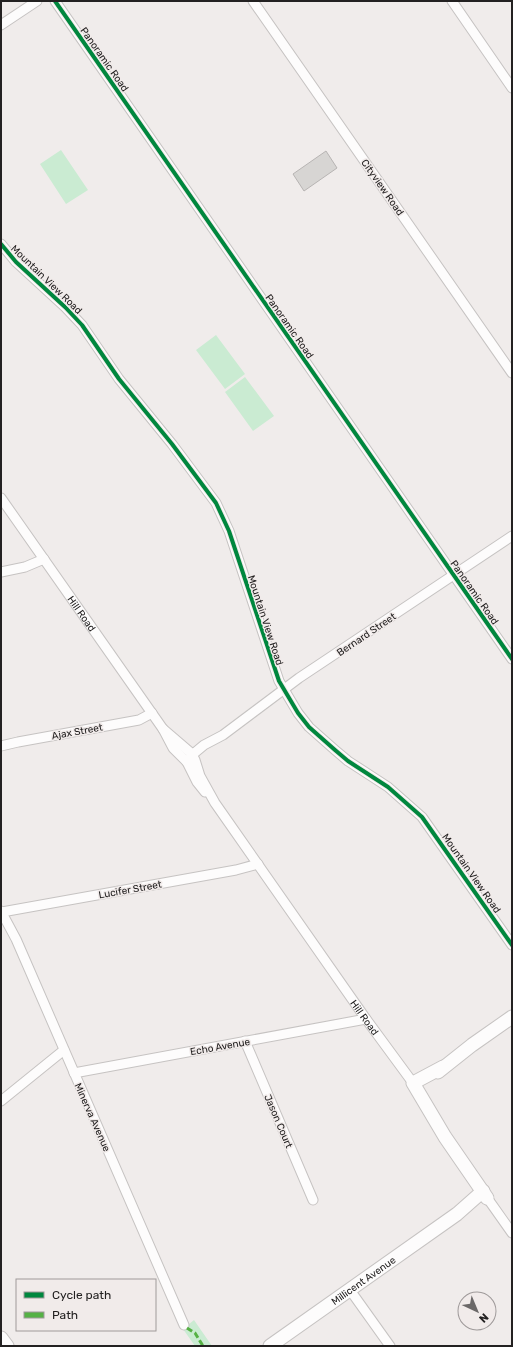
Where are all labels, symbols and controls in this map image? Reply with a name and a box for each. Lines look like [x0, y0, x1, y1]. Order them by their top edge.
street label: Panoramic Road [78, 25, 131, 94]
street label: Cityview Road [358, 157, 406, 218]
street label: Mountain View Road [8, 243, 84, 317]
street label: Panoramic Road [263, 292, 316, 361]
street label: Panoramic Road [448, 558, 501, 627]
street label: Mountain View Road [245, 574, 285, 667]
street label: Hill Road [65, 594, 98, 634]
street label: Bernard Street [335, 611, 398, 659]
street label: Ajax Street [51, 722, 104, 742]
street label: Mountain View Road [439, 832, 503, 916]
street label: Lucifer Street [98, 879, 163, 901]
street label: Hill Road [347, 998, 381, 1038]
street label: Echo Avenue [189, 1036, 251, 1058]
street label: Minerva Avenue [72, 1081, 113, 1154]
street label: Jason Court [261, 1093, 295, 1150]
street label: Millicent Avenue [329, 1254, 399, 1308]
legend [16, 1279, 156, 1331]
text: Cycle path [52, 1288, 111, 1302]
north arrow [457, 1291, 497, 1331]
text: Path [52, 1308, 78, 1322]
text: N [476, 1310, 491, 1325]

